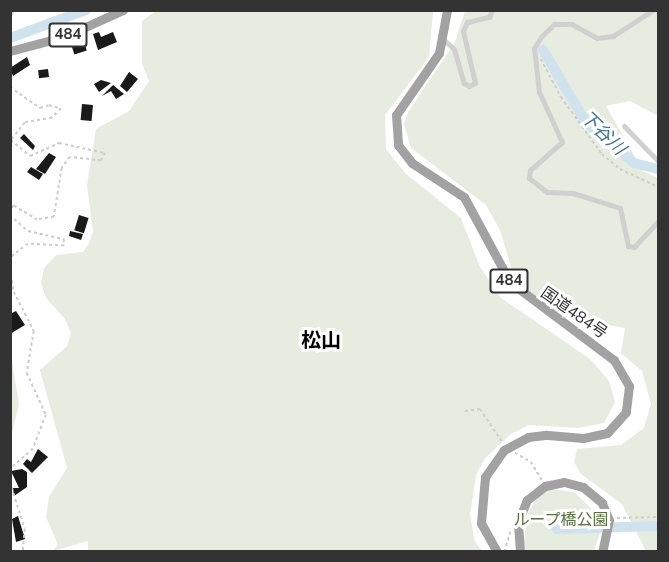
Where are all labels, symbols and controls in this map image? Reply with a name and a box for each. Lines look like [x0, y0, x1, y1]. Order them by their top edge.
road number: 484 [48, 23, 88, 47]
water label: 下谷川 [576, 106, 630, 160]
road number: 484 [490, 269, 528, 293]
street label: 国道484号 [537, 283, 611, 343]
district label: 松山 [301, 328, 341, 352]
park label: ループ橋公園 [513, 510, 609, 530]

